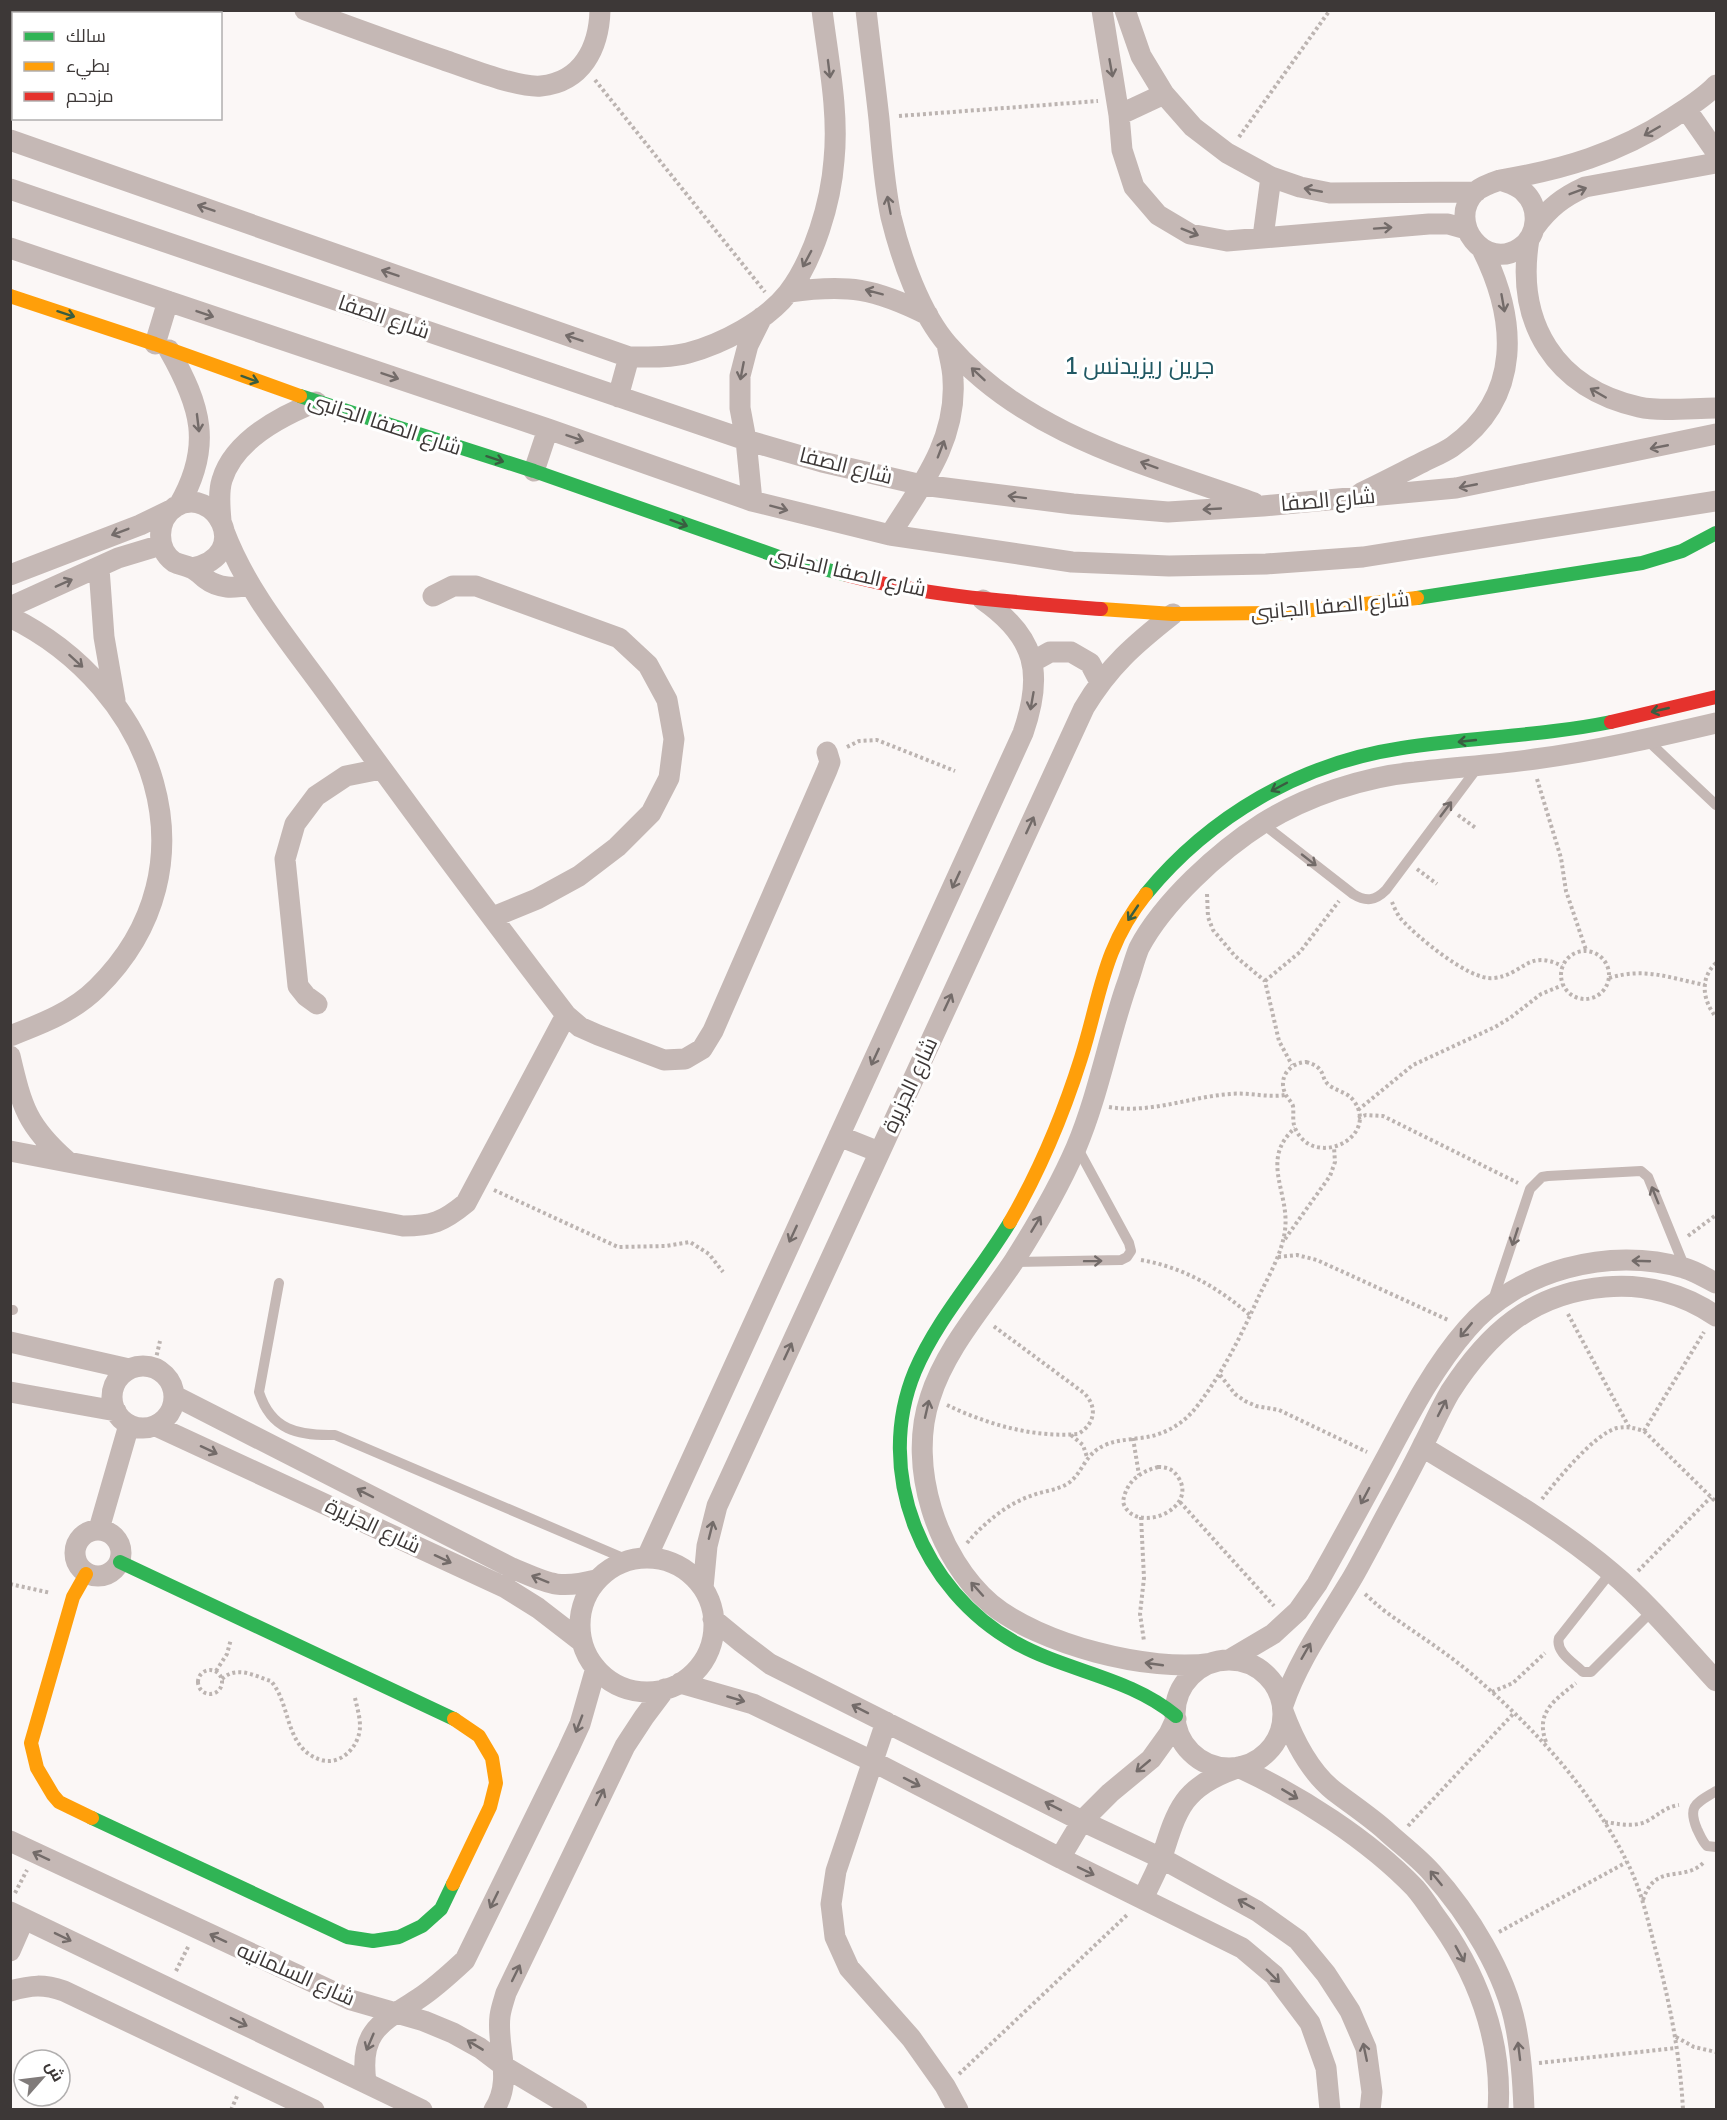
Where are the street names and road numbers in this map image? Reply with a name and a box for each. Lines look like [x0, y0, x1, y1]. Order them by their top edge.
street label: شارع الصفا [335, 288, 433, 346]
street label: شارع الصفا الجانبى [305, 386, 465, 462]
street label: شارع الصفا [797, 441, 895, 491]
street label: شارع الصفا [1280, 482, 1376, 518]
street label: شارع الصفا الجانبى [767, 540, 929, 604]
street label: شارع الصفا الجانبى [1249, 585, 1411, 627]
street label: شارع الجزيرة [876, 1033, 944, 1137]
street label: شارع الجزيرة [321, 1492, 425, 1560]
street label: شارع السلمانيه [233, 1936, 359, 2012]

